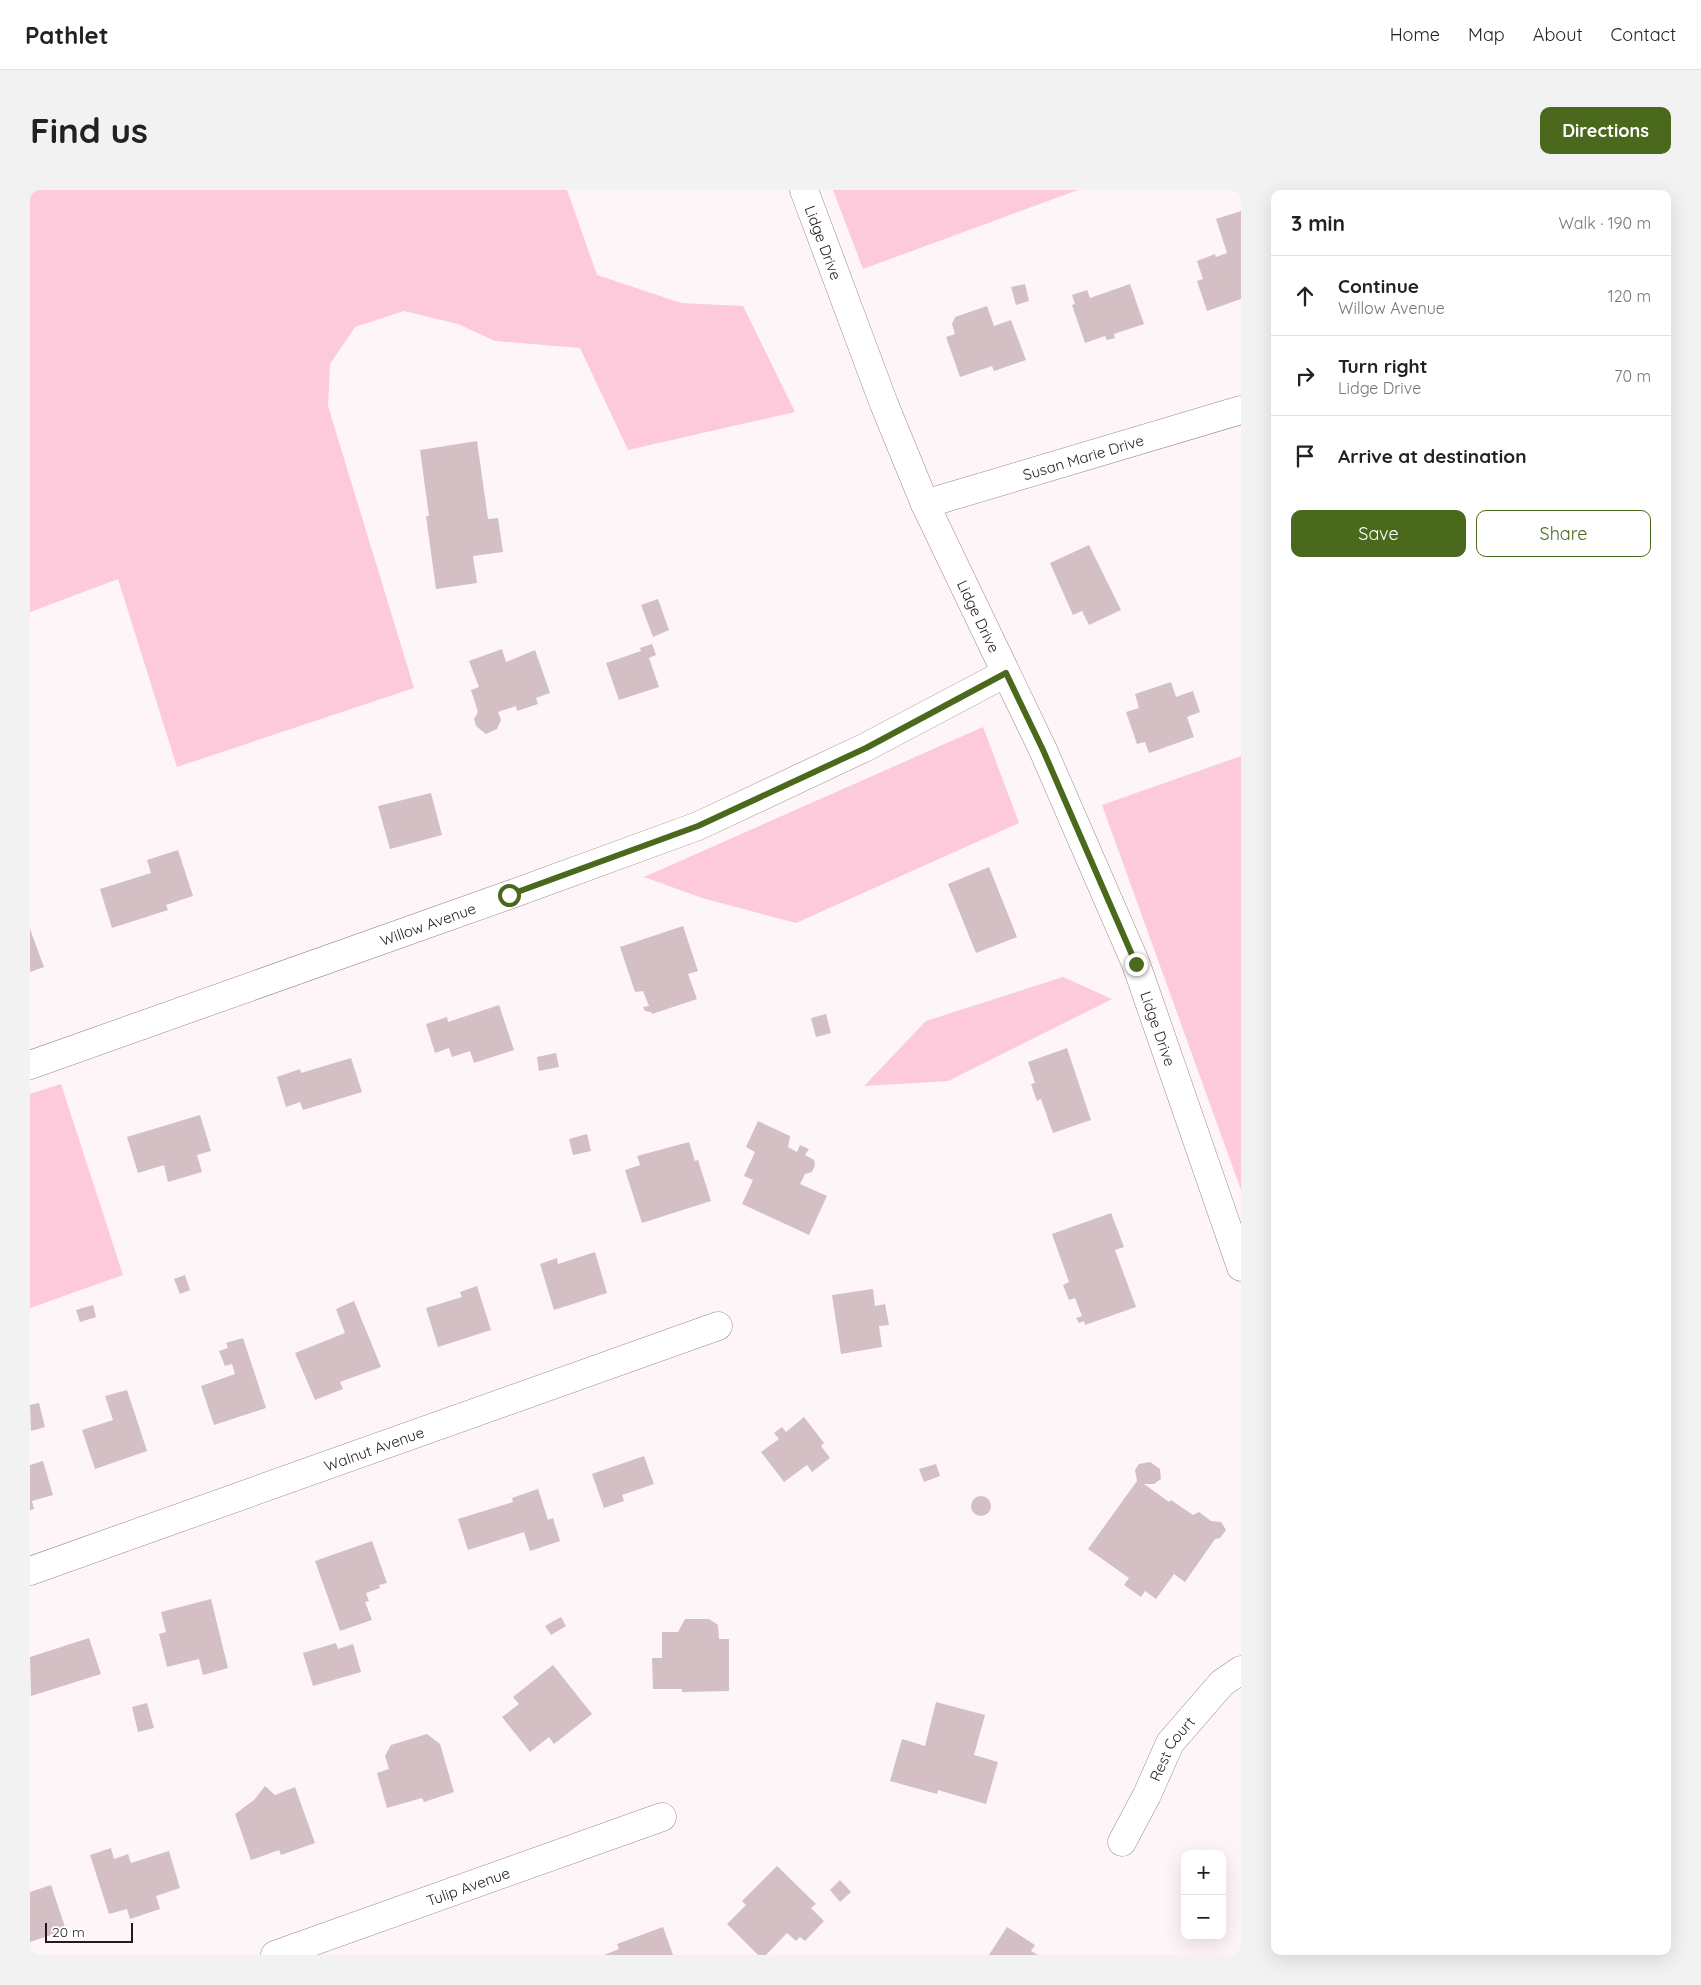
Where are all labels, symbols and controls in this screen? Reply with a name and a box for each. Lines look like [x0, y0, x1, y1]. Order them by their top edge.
text: Pathlet [25, 20, 109, 50]
text: Home [1390, 23, 1440, 46]
text: Map [1468, 23, 1505, 46]
text: About [1533, 23, 1583, 46]
text: Contact [1611, 23, 1676, 46]
button: Directions [1540, 107, 1671, 154]
text: Find us [30, 108, 148, 152]
street label: Lidge Drive [801, 203, 846, 282]
text: 3 min [1291, 210, 1345, 236]
text: Walk · 190 m [1559, 213, 1651, 233]
text: Continue [1338, 274, 1419, 298]
icon: ahead [1291, 282, 1319, 310]
text: 120 m [1608, 286, 1651, 306]
text: Willow Avenue [1338, 298, 1445, 318]
text: Turn right [1338, 354, 1427, 378]
icon: right [1291, 362, 1319, 390]
text: 70 m [1614, 366, 1651, 386]
text: Lidge Drive [1338, 378, 1421, 398]
street label: Susan Marie Drive [1020, 430, 1146, 484]
icon: arrive [1291, 442, 1319, 470]
text: Arrive at destination [1338, 444, 1527, 468]
button: Save [1291, 510, 1466, 557]
button: Share [1476, 510, 1651, 557]
street label: Lidge Drive [953, 577, 1004, 656]
route start [498, 884, 521, 907]
street label: Willow Avenue [377, 898, 478, 950]
route end [1125, 953, 1148, 976]
street label: Lidge Drive [1137, 989, 1180, 1069]
street label: Walnut Avenue [321, 1422, 426, 1475]
street label: Rest Court [1145, 1712, 1198, 1784]
map controls [1181, 1850, 1226, 1940]
button: + [1181, 1850, 1226, 1895]
street label: Tulip Avenue [424, 1863, 512, 1910]
button: − [1181, 1895, 1226, 1940]
scale bar [45, 1920, 132, 1943]
text: 20 m [52, 1923, 85, 1941]

